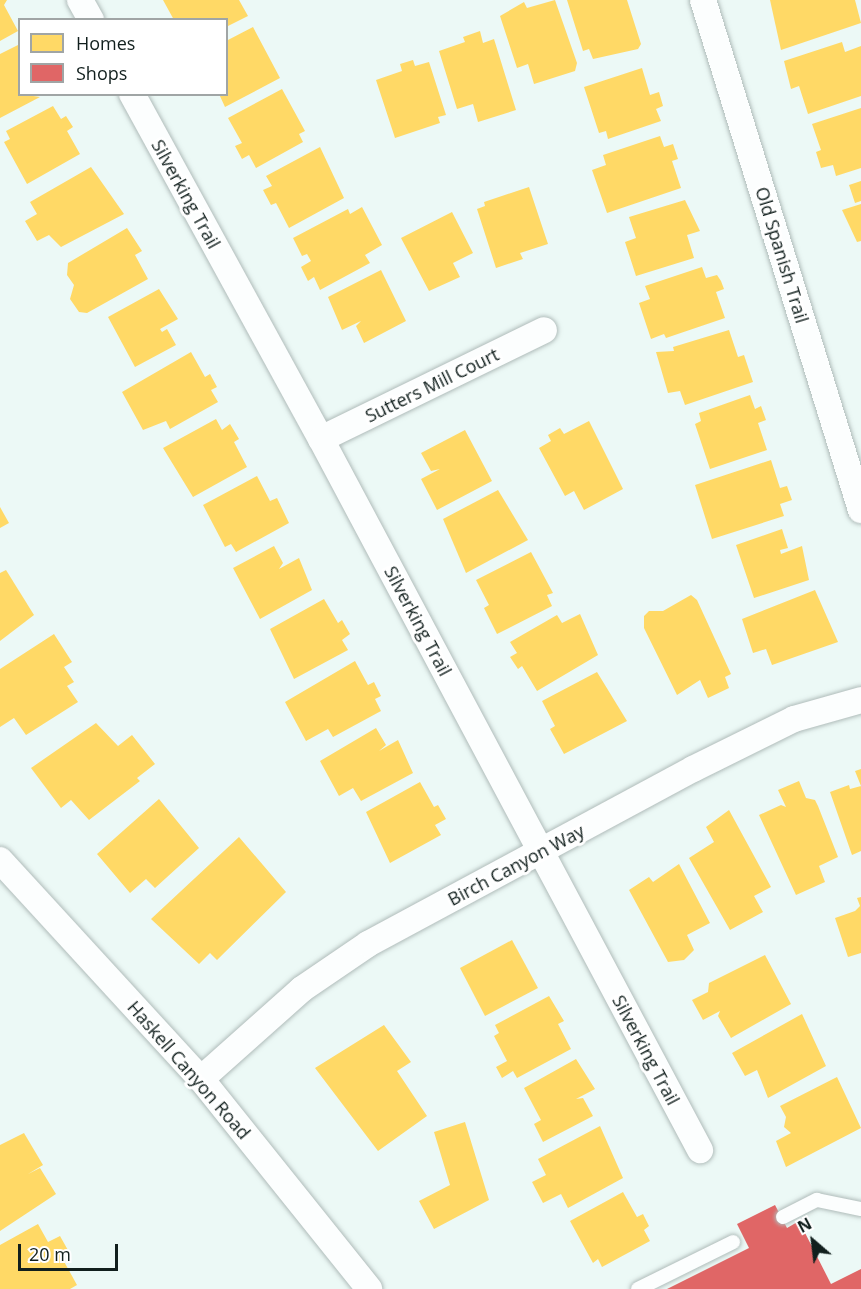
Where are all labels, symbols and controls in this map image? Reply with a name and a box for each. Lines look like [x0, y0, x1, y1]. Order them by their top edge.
legend [18, 18, 228, 96]
text: Homes [76, 31, 135, 55]
text: Shops [76, 61, 127, 85]
street label: Silverking Trail [147, 136, 225, 252]
street label: Old Spanish Trail [751, 184, 813, 326]
street label: Sutters Mill Court [362, 343, 502, 427]
street label: Silverking Trail [380, 562, 456, 680]
street label: Birch Canyon Way [444, 820, 588, 910]
street label: Silverking Trail [608, 991, 684, 1109]
street label: Haskell Canyon Road [123, 996, 255, 1144]
north arrow [783, 1211, 843, 1271]
text: N [794, 1212, 815, 1238]
scale bar [21, 1232, 122, 1270]
text: 20 m [29, 1242, 71, 1266]

